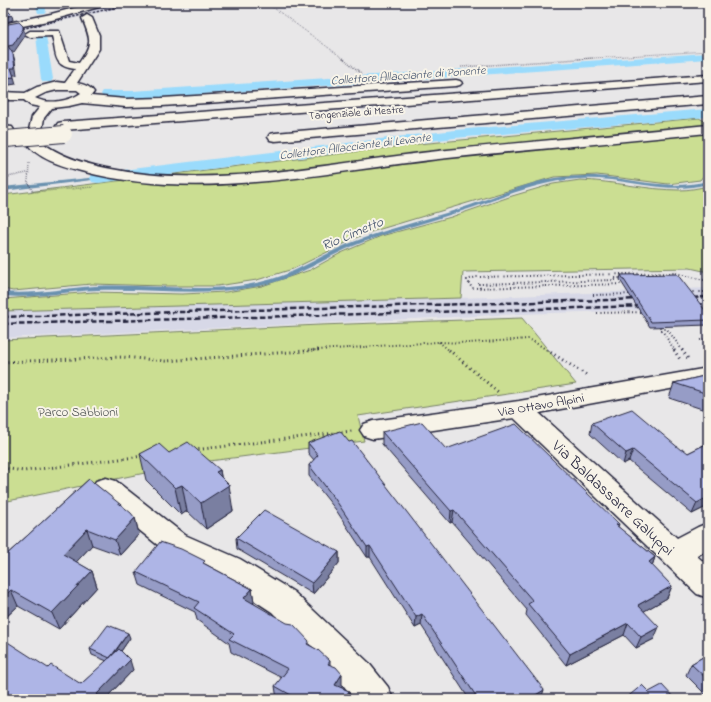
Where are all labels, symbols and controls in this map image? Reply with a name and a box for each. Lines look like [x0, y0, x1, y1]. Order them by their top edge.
water label: Collettore Allacciante di Ponente [330, 62, 487, 90]
street label: Tangenziale di Mestre [308, 102, 404, 125]
water label: Collettore Allacciante di Levante [279, 129, 432, 165]
water label: Rio Cimetto [319, 212, 387, 257]
street label: Via Ottavo Alpini [496, 389, 586, 423]
park label: Parco Sabbioni [38, 403, 118, 422]
street label: Via Baldassarre Galuppi [545, 434, 680, 562]

